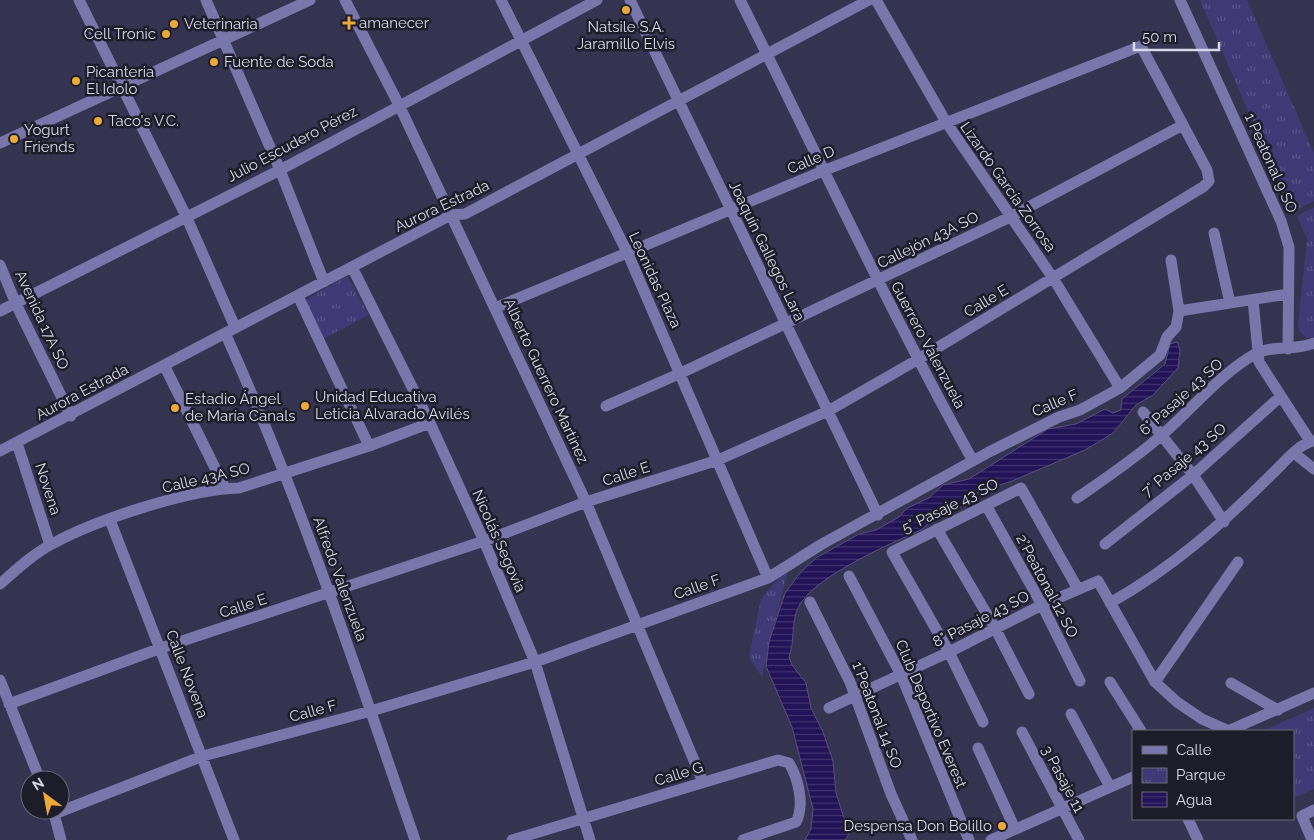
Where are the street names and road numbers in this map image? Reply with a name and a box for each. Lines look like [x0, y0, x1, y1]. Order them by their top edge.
street label: Julio Escudero Pérez [224, 102, 360, 186]
street label: 1 Peatonal 9 SO [1241, 110, 1301, 216]
street label: Lizardo García Zorrosa [956, 118, 1060, 256]
street label: Calle D [784, 142, 838, 178]
street label: Aurora Estrada [392, 176, 492, 236]
street label: Joaquín Gallegos Lara [725, 178, 809, 324]
street label: Callejón 43A SO [874, 208, 982, 272]
street label: Leonidas Plaza [625, 229, 685, 331]
street label: Avenida 17A SO [11, 268, 73, 372]
street label: Guerrero Valenzuela [887, 278, 969, 412]
street label: Calle E [961, 281, 1011, 321]
street label: Alberto Guerrero Martínez [500, 296, 592, 466]
street label: 6° Pasaje 43 SO [1136, 355, 1226, 439]
street label: Aurora Estrada [33, 360, 131, 424]
street label: Calle F [1029, 385, 1081, 421]
street label: 7° Pasaje 43 SO [1138, 419, 1230, 501]
street label: Calle E [600, 458, 652, 490]
street label: Calle 43A SO [160, 459, 252, 497]
street label: Novena [31, 461, 65, 517]
street label: 5° Pasaje 43 SO [899, 475, 1001, 537]
street label: Nicolás Segovia [468, 487, 530, 595]
street label: Alfredo Valenzuela [309, 514, 371, 644]
street label: 2°Peatonal 12 SO [1012, 531, 1082, 641]
street label: Calle F [671, 571, 723, 603]
street label: 8° Pasaje 43 SO [930, 587, 1032, 651]
street label: Calle E [217, 590, 269, 622]
street label: Calle Novena [162, 627, 212, 721]
street label: Club Deportivo Everest [892, 637, 970, 791]
street label: 1°Peatonal 14 SO [848, 659, 906, 771]
street label: Calle F [287, 696, 339, 726]
street label: 3 Pasaje 11 [1038, 742, 1088, 816]
street label: Calle G [652, 758, 706, 790]

